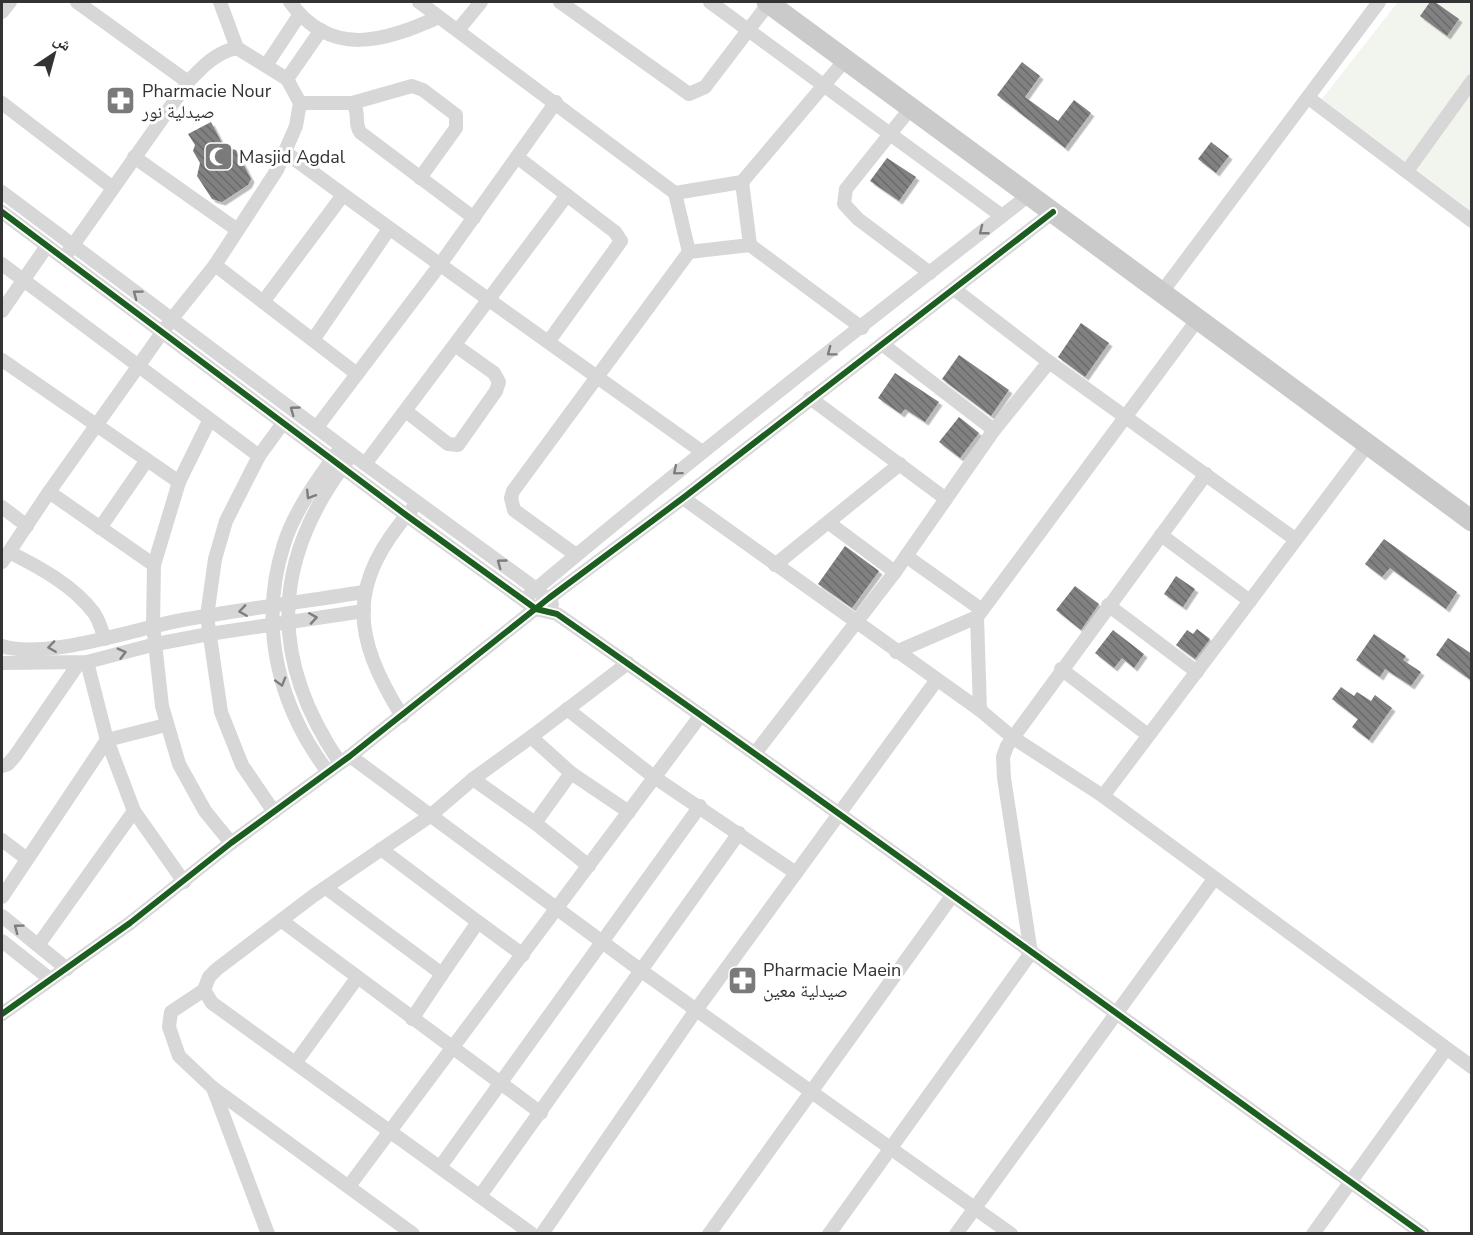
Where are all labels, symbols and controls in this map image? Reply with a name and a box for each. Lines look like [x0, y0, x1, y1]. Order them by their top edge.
north arrow [24, 24, 84, 84]
text: ش [49, 29, 76, 57]
place label: Pharmacie Nour صيدلية نور [141, 79, 272, 124]
pharmacy icon: Pharmacie Nour صيدلية نور [105, 85, 137, 117]
mosque icon: Masjid Agdal [202, 141, 234, 173]
place label: Masjid Agdal [239, 145, 346, 169]
one-way arrow [979, 223, 990, 234]
one-way arrow [133, 290, 144, 301]
one-way arrow [827, 345, 838, 356]
one-way arrow [289, 406, 300, 417]
one-way arrow [673, 464, 684, 475]
one-way arrow [305, 489, 317, 499]
one-way arrow [497, 559, 508, 570]
one-way arrow [238, 604, 248, 616]
one-way arrow [309, 613, 318, 625]
one-way arrow [47, 640, 56, 652]
one-way arrow [116, 648, 126, 661]
one-way arrow [274, 676, 286, 687]
one-way arrow [14, 925, 25, 936]
place label: Pharmacie Maein صيدلية معين [763, 958, 901, 1003]
pharmacy icon: Pharmacie Maein صيدلية معين [726, 964, 758, 996]

